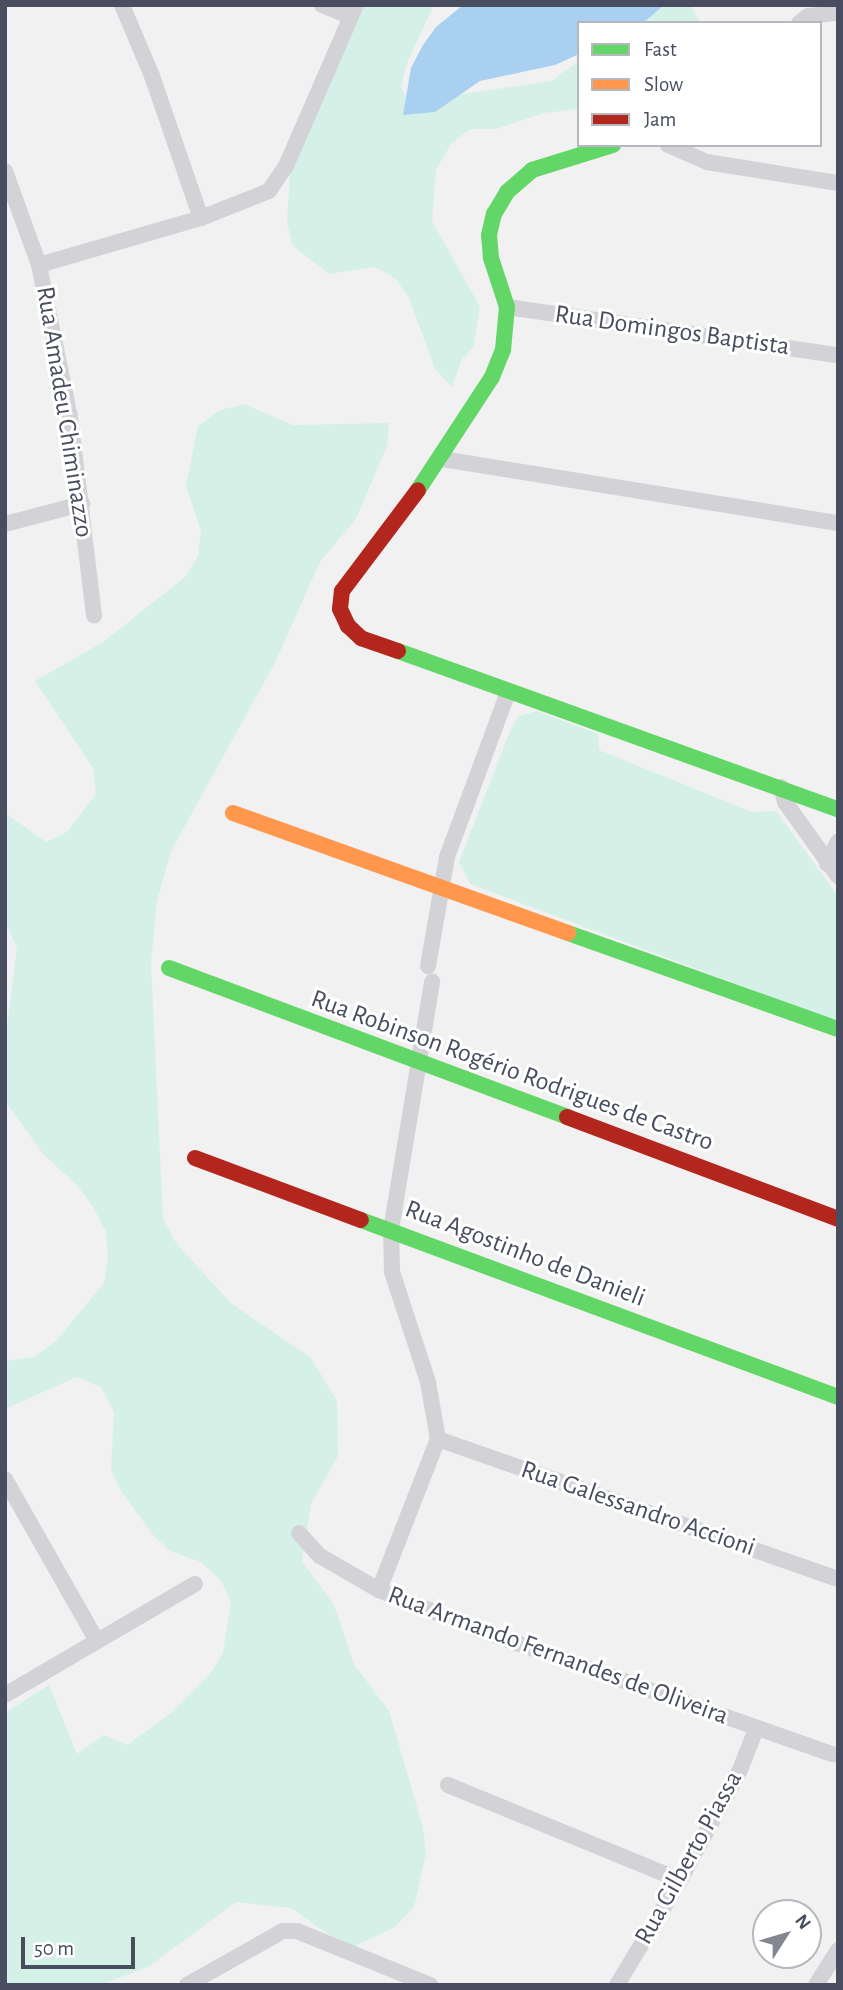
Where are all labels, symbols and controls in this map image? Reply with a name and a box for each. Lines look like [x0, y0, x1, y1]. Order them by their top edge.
legend [577, 21, 822, 147]
text: Fast [644, 39, 677, 60]
text: Slow [644, 74, 683, 95]
text: Jam [644, 109, 676, 130]
street label: Rua Amadeu Chiminazzo [29, 284, 99, 540]
street label: Rua Domingos Baptista [553, 299, 791, 363]
street label: Rua Robinson Rogério Rodrigues de Castro [307, 984, 717, 1158]
street label: Rua Agostinho de Danieli [400, 1194, 650, 1314]
street label: Rua Galessandro Accioni [517, 1454, 759, 1564]
street label: Rua Armando Fernandes de Oliveira [384, 1580, 732, 1732]
street label: Rua Gilberto Piassa [628, 1766, 750, 1950]
north arrow [752, 1899, 822, 1969]
text: N [791, 1911, 814, 1933]
scale bar [24, 1924, 138, 1968]
text: 50 m [34, 1938, 74, 1959]

